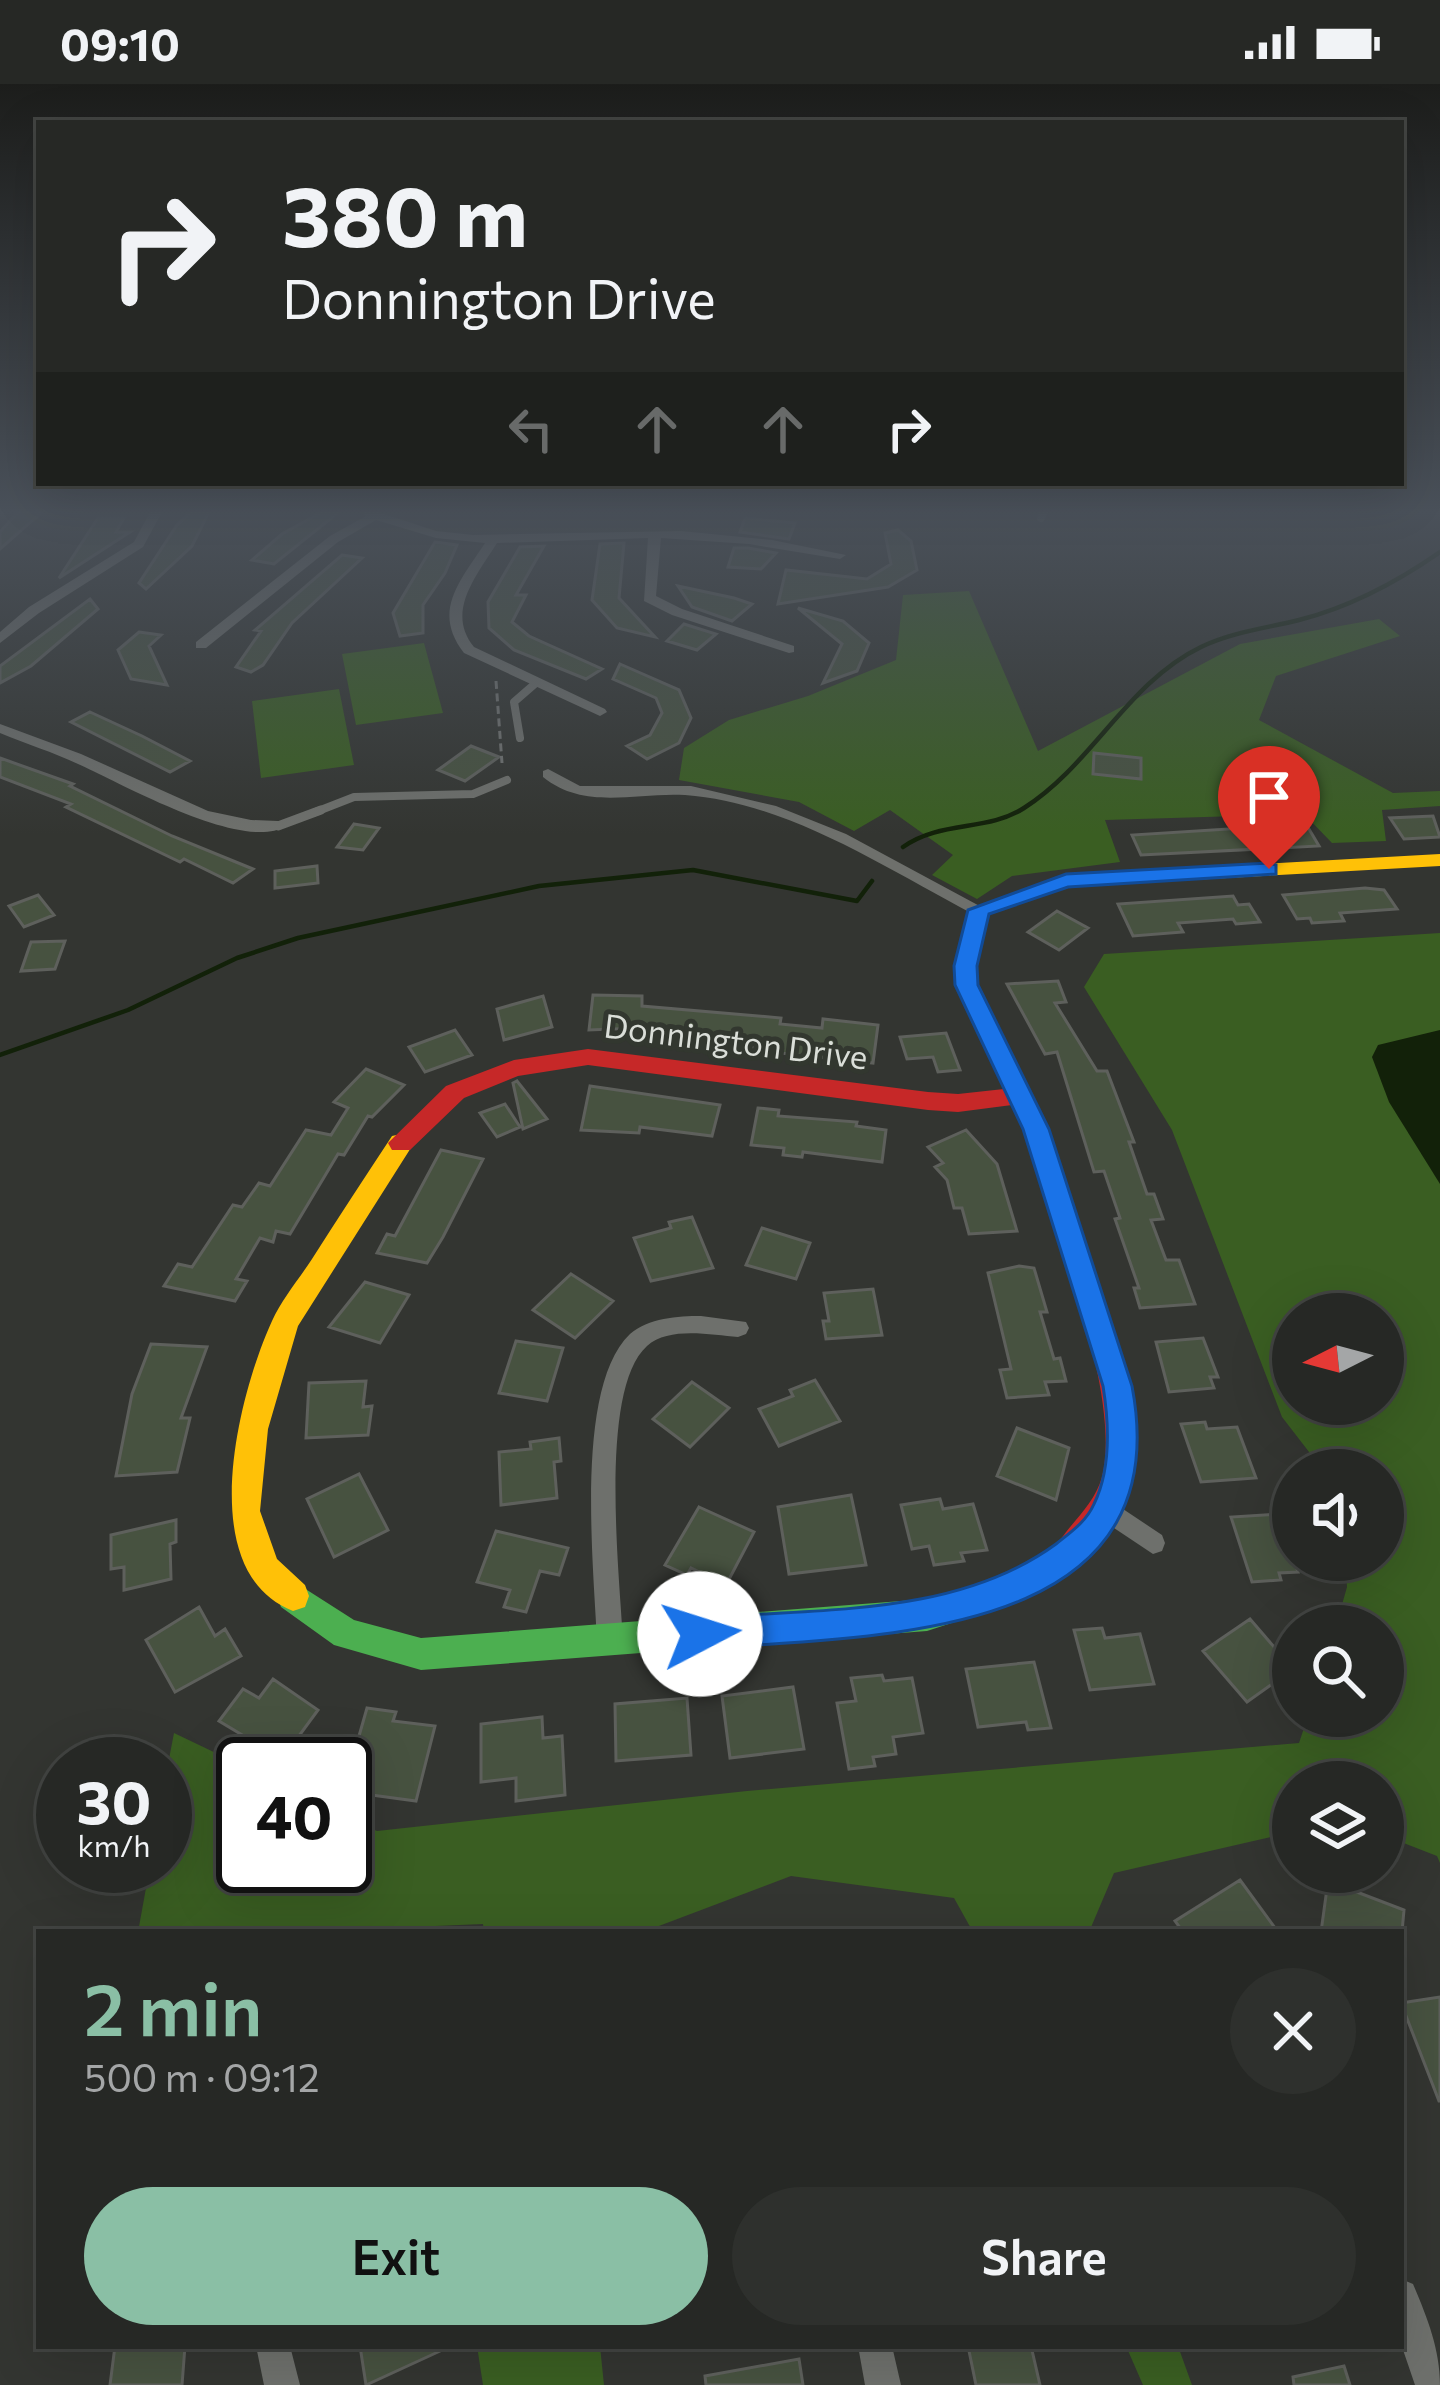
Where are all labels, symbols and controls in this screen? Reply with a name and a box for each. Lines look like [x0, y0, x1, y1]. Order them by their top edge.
text: 09:10 [60, 15, 180, 70]
text: 380 m [282, 162, 528, 264]
icon: right [84, 168, 240, 324]
text: Donnington Drive [282, 264, 716, 330]
icon: left [498, 396, 564, 462]
icon: ahead [624, 396, 690, 462]
icon: ahead [750, 396, 816, 462]
icon: right [876, 396, 942, 462]
pin [1218, 746, 1320, 869]
icon: arrive [1236, 764, 1302, 830]
street label: Donnington Drive [602, 1004, 870, 1076]
north arrow [1272, 1293, 1404, 1425]
map controls [1272, 1293, 1404, 1893]
button: sound [1272, 1449, 1404, 1581]
position arrow [637, 1571, 763, 1697]
button: search [1272, 1605, 1404, 1737]
speed limit sign: 40 [216, 1737, 372, 1893]
button: layers [1272, 1761, 1404, 1893]
text: 30 [77, 1763, 151, 1836]
text: km/h [78, 1826, 150, 1863]
text: 2 min [84, 1963, 262, 2051]
button: close [1230, 1968, 1356, 2094]
text: 500 m · 09:12 [84, 2052, 320, 2100]
button: Exit [84, 2187, 708, 2325]
button: Share [732, 2187, 1356, 2325]

